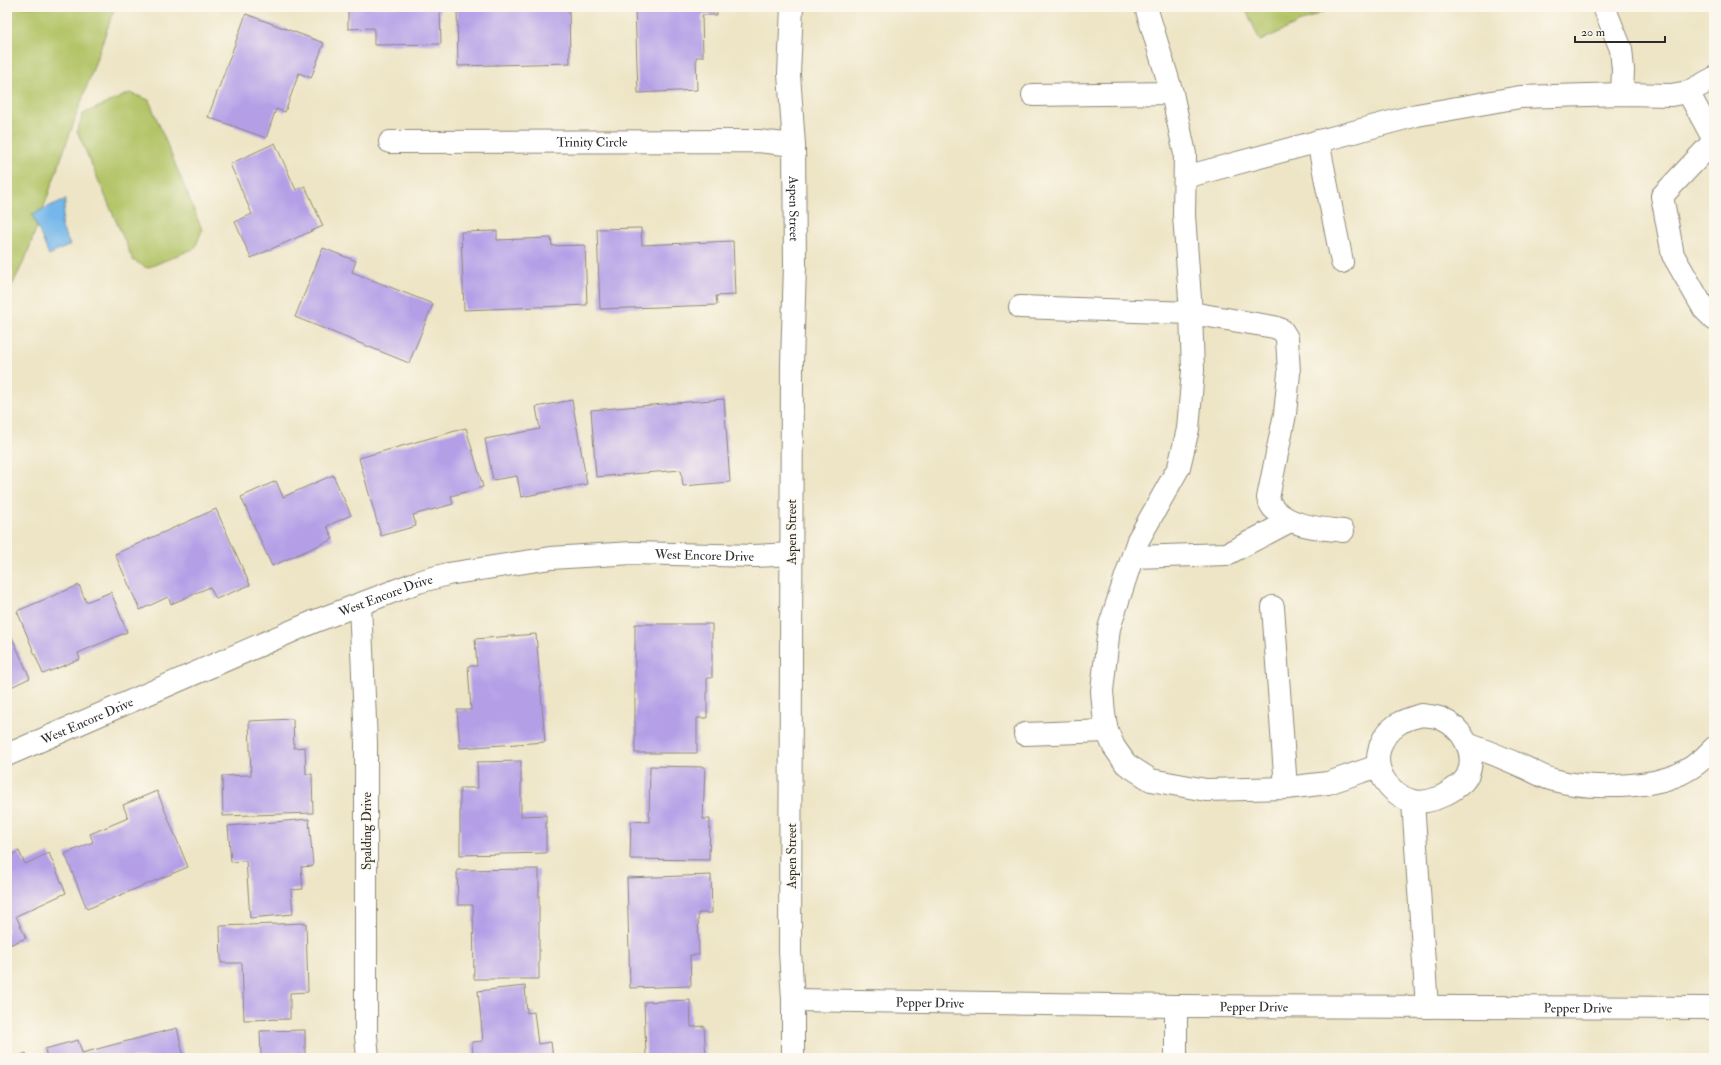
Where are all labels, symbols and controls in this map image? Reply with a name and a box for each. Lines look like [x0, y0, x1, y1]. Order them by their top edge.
scale bar [1575, 18, 1665, 44]
text: 20 m [1581, 25, 1606, 40]
street label: Trinity Circle [556, 134, 628, 151]
street label: Aspen Street [784, 175, 802, 242]
street label: Aspen Street [784, 499, 801, 566]
street label: West Encore Drive [654, 547, 755, 565]
street label: West Encore Drive [335, 571, 435, 621]
street label: West Encore Drive [38, 694, 136, 749]
street label: Spalding Drive [359, 791, 376, 870]
street label: Aspen Street [784, 823, 801, 890]
street label: Pepper Drive [896, 995, 965, 1012]
street label: Pepper Drive [1220, 999, 1289, 1016]
street label: Pepper Drive [1544, 1000, 1613, 1017]

